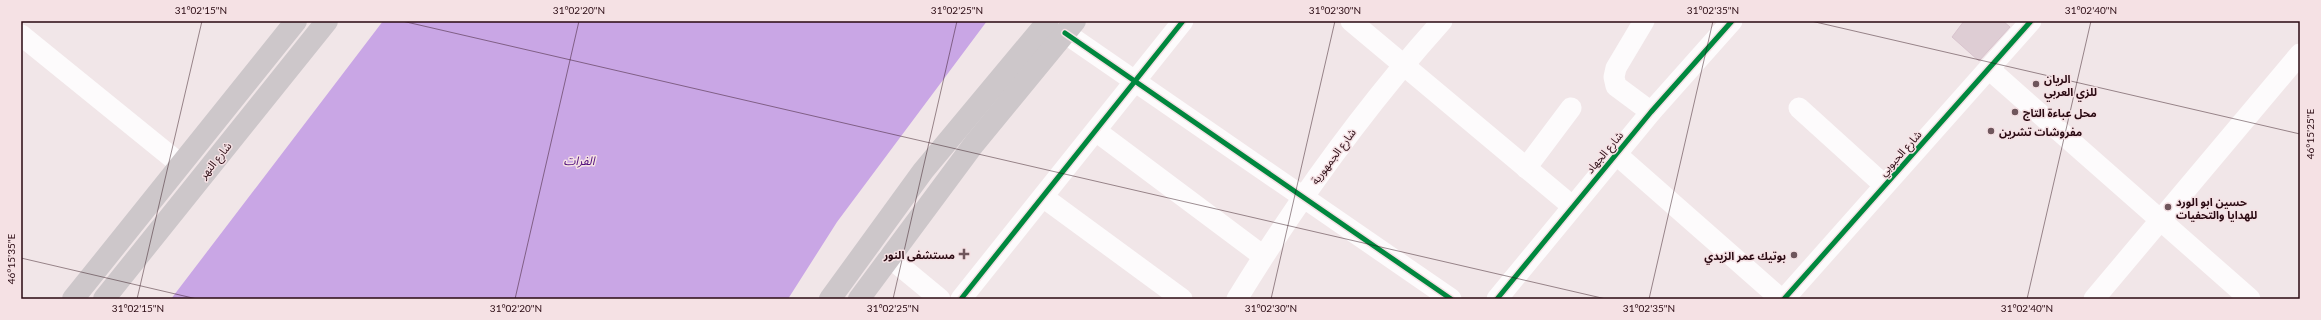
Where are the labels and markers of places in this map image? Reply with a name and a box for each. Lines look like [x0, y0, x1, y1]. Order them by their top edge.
place label: الريان للزي العربي [2044, 72, 2097, 101]
marker: الريان للزي العربي [2031, 79, 2041, 89]
place label: محل عباءة التاج [2023, 106, 2097, 121]
marker: محل عباءة التاج [2010, 107, 2020, 117]
place label: مفروشات تشرين [1999, 125, 2082, 139]
marker: مفروشات تشرين [1986, 126, 1996, 136]
place label: حسين ابو الورد للهدايا والتحفيات [2176, 195, 2257, 222]
marker: حسين ابو الورد للهدايا والتحفيات [2163, 202, 2173, 212]
place label: مستشفى النور [883, 248, 955, 262]
marker: مستشفى النور [958, 248, 970, 260]
place label: بوتيك عمر الزيدي [1704, 249, 1786, 265]
marker: بوتيك عمر الزيدي [1789, 250, 1799, 260]

